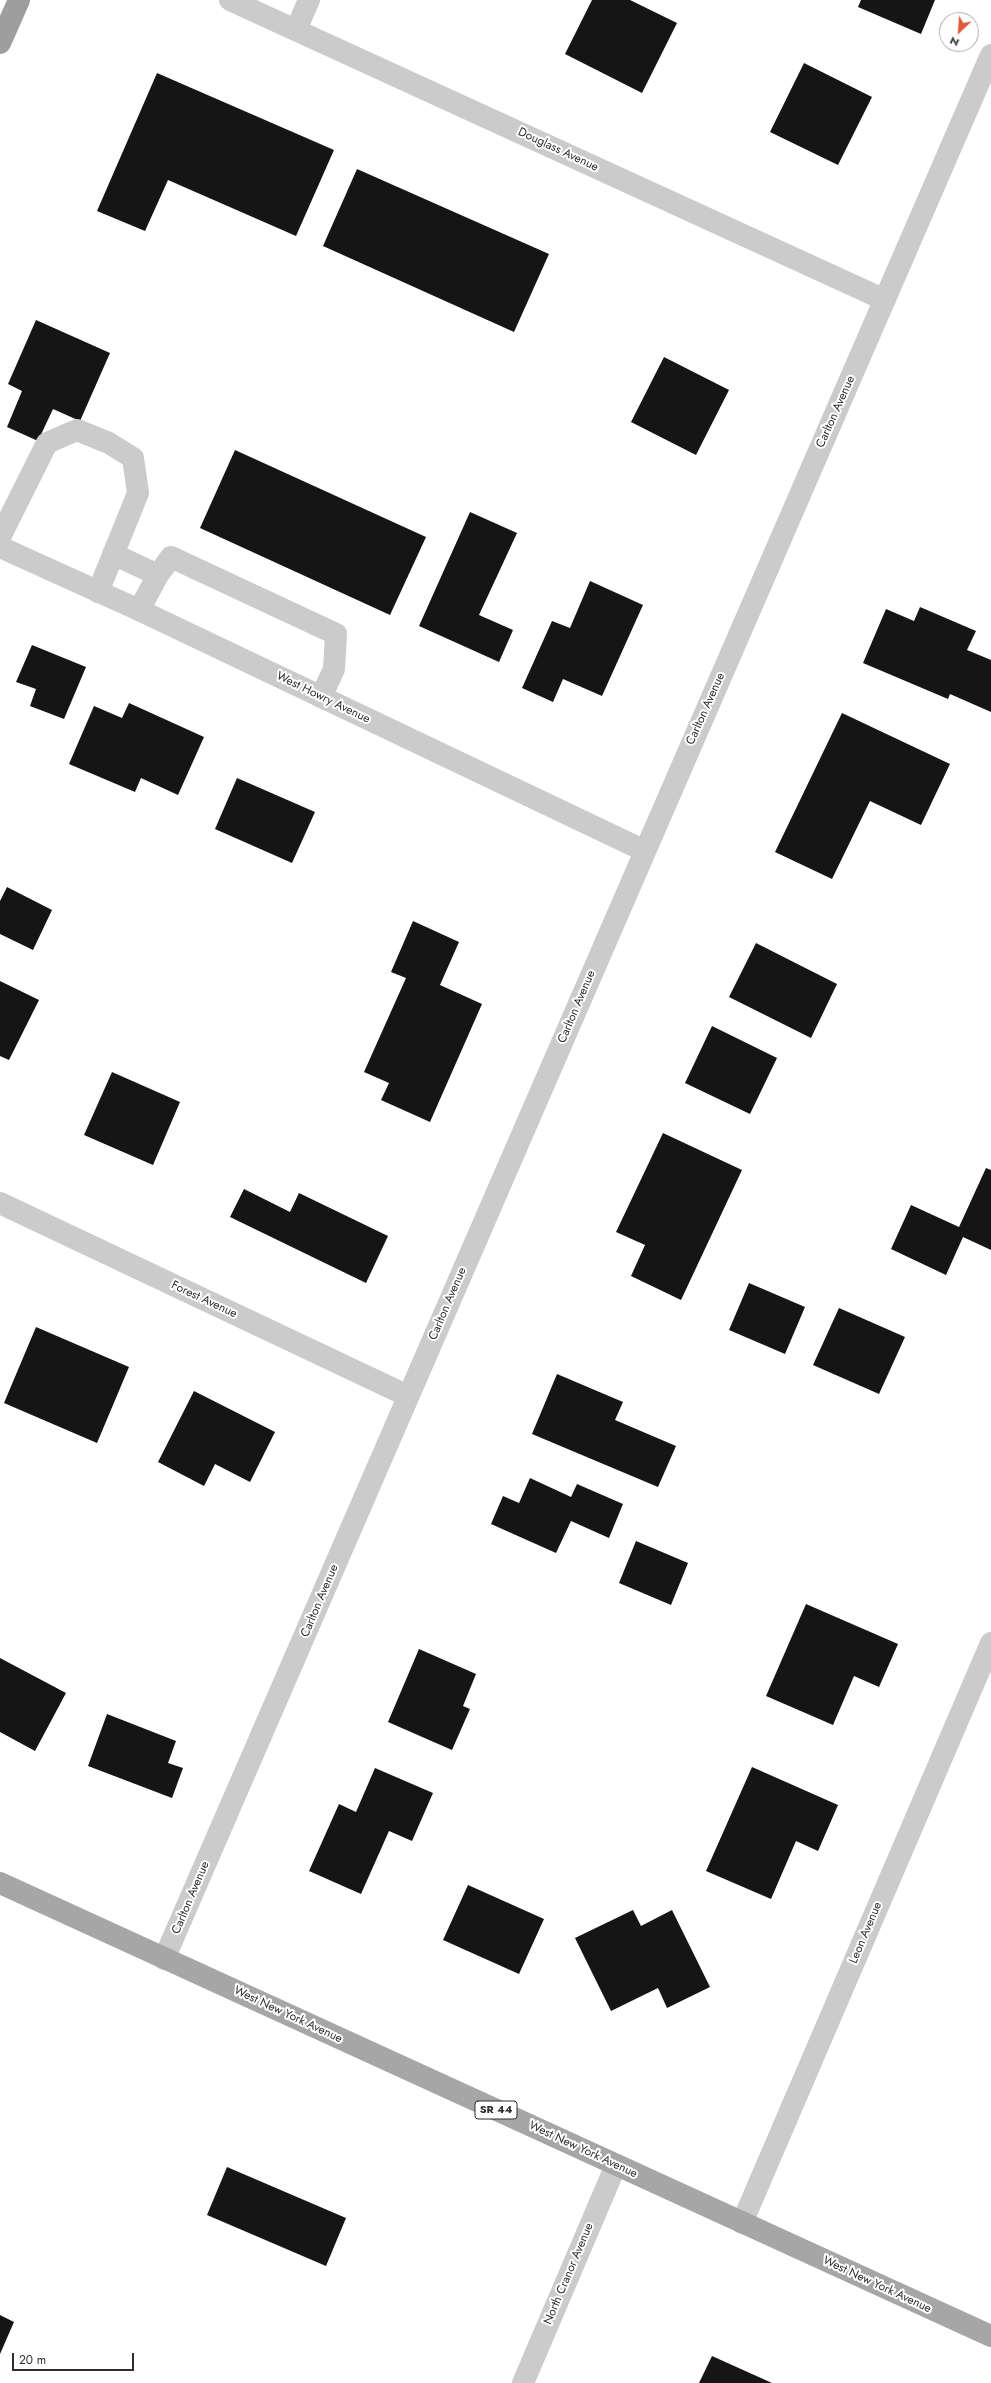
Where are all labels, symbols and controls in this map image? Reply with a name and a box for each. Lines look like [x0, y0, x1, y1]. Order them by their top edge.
north arrow [939, 12, 979, 52]
text: N [947, 33, 962, 51]
street label: Douglass Avenue [516, 125, 600, 175]
street label: Carlton Avenue [814, 374, 858, 450]
street label: West Howry Avenue [274, 669, 372, 727]
street label: Carlton Avenue [684, 671, 728, 747]
street label: Carlton Avenue [555, 968, 599, 1046]
street label: Carlton Avenue [426, 1265, 470, 1343]
street label: Forest Avenue [169, 1278, 239, 1322]
street label: Carlton Avenue [298, 1562, 342, 1640]
street label: Carlton Avenue [169, 1859, 213, 1937]
street label: Leon Avenue [847, 1900, 885, 1966]
street label: West New York Avenue [232, 1984, 344, 2046]
road number: SR 44 [475, 2101, 517, 2119]
street label: West New York Avenue [527, 2119, 639, 2181]
street label: North Cranor Avenue [541, 2221, 597, 2327]
street label: West New York Avenue [821, 2254, 933, 2316]
scale bar [14, 2345, 136, 2371]
text: 20 m [19, 2351, 46, 2369]

